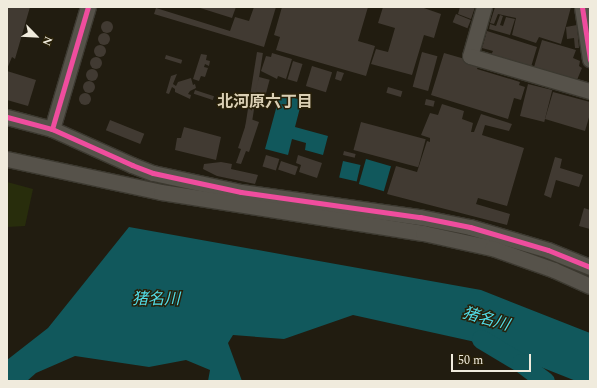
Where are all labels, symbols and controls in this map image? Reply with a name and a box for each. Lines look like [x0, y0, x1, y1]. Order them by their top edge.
north arrow [16, 16, 56, 56]
text: N [38, 34, 57, 49]
district label: 北河原六丁目 [217, 92, 313, 112]
water label: 猪名川 [132, 289, 180, 309]
water label: 猪名川 [460, 303, 512, 335]
scale bar [453, 346, 533, 372]
text: 50 m [458, 351, 483, 370]

